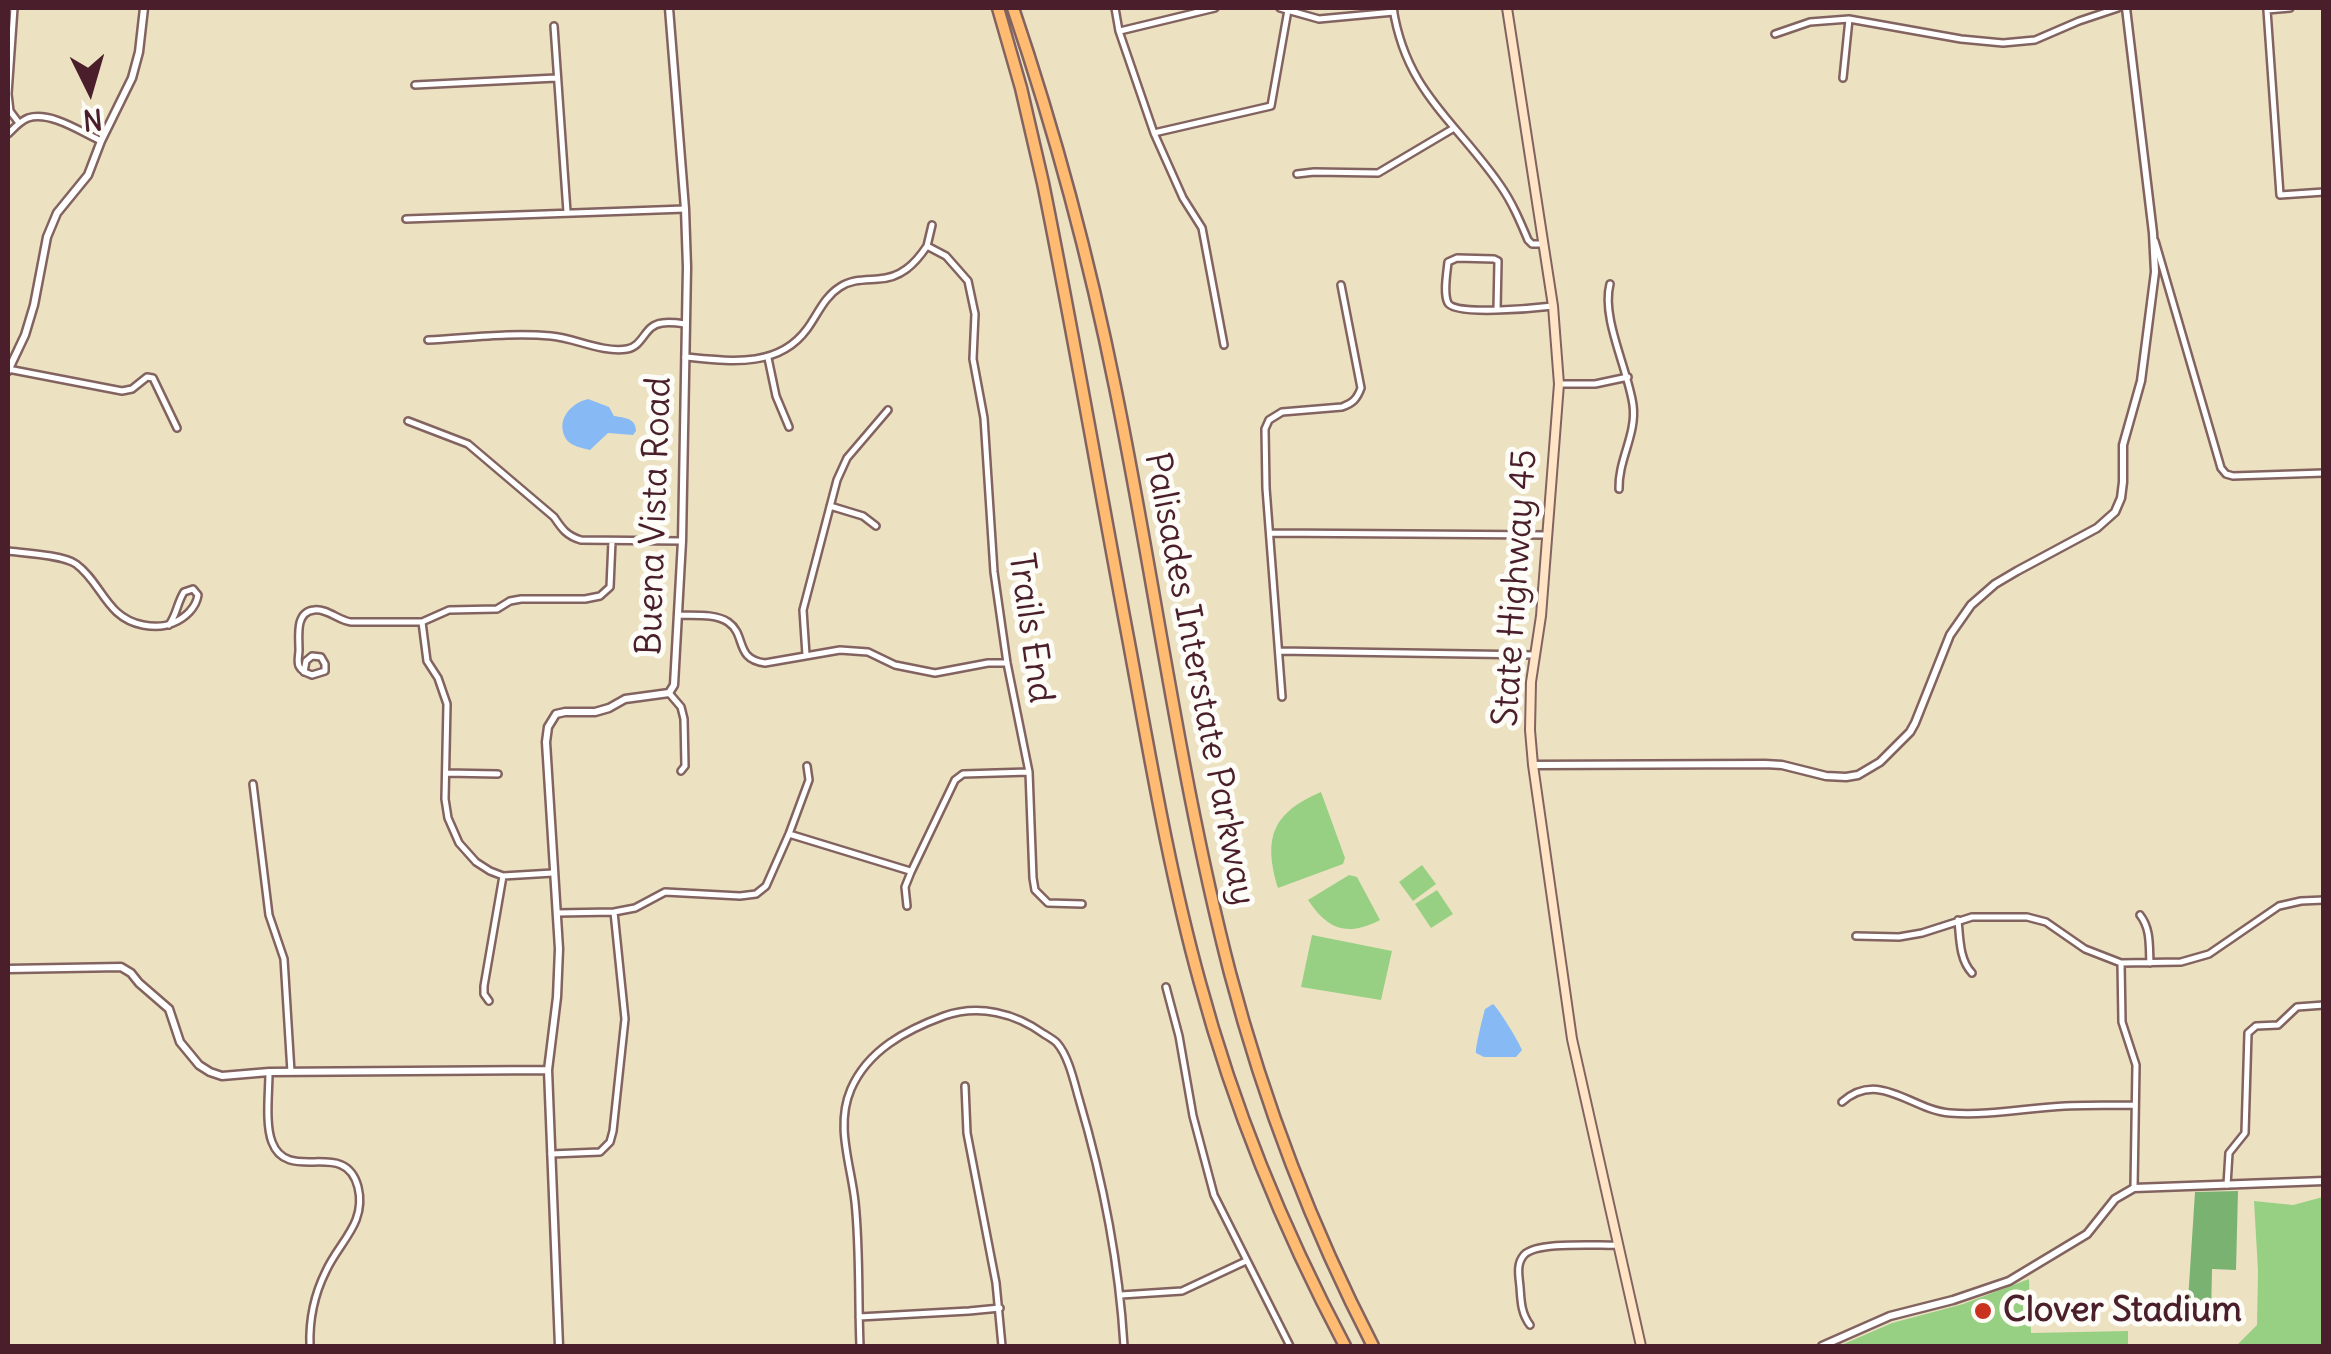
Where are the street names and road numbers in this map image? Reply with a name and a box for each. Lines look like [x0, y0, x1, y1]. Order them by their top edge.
street label: Buena Vista Road [629, 376, 681, 656]
street label: State Highway 45 [1485, 448, 1547, 728]
street label: Palisades Interstate Parkway [1134, 449, 1264, 909]
street label: Trails End [999, 550, 1061, 706]

